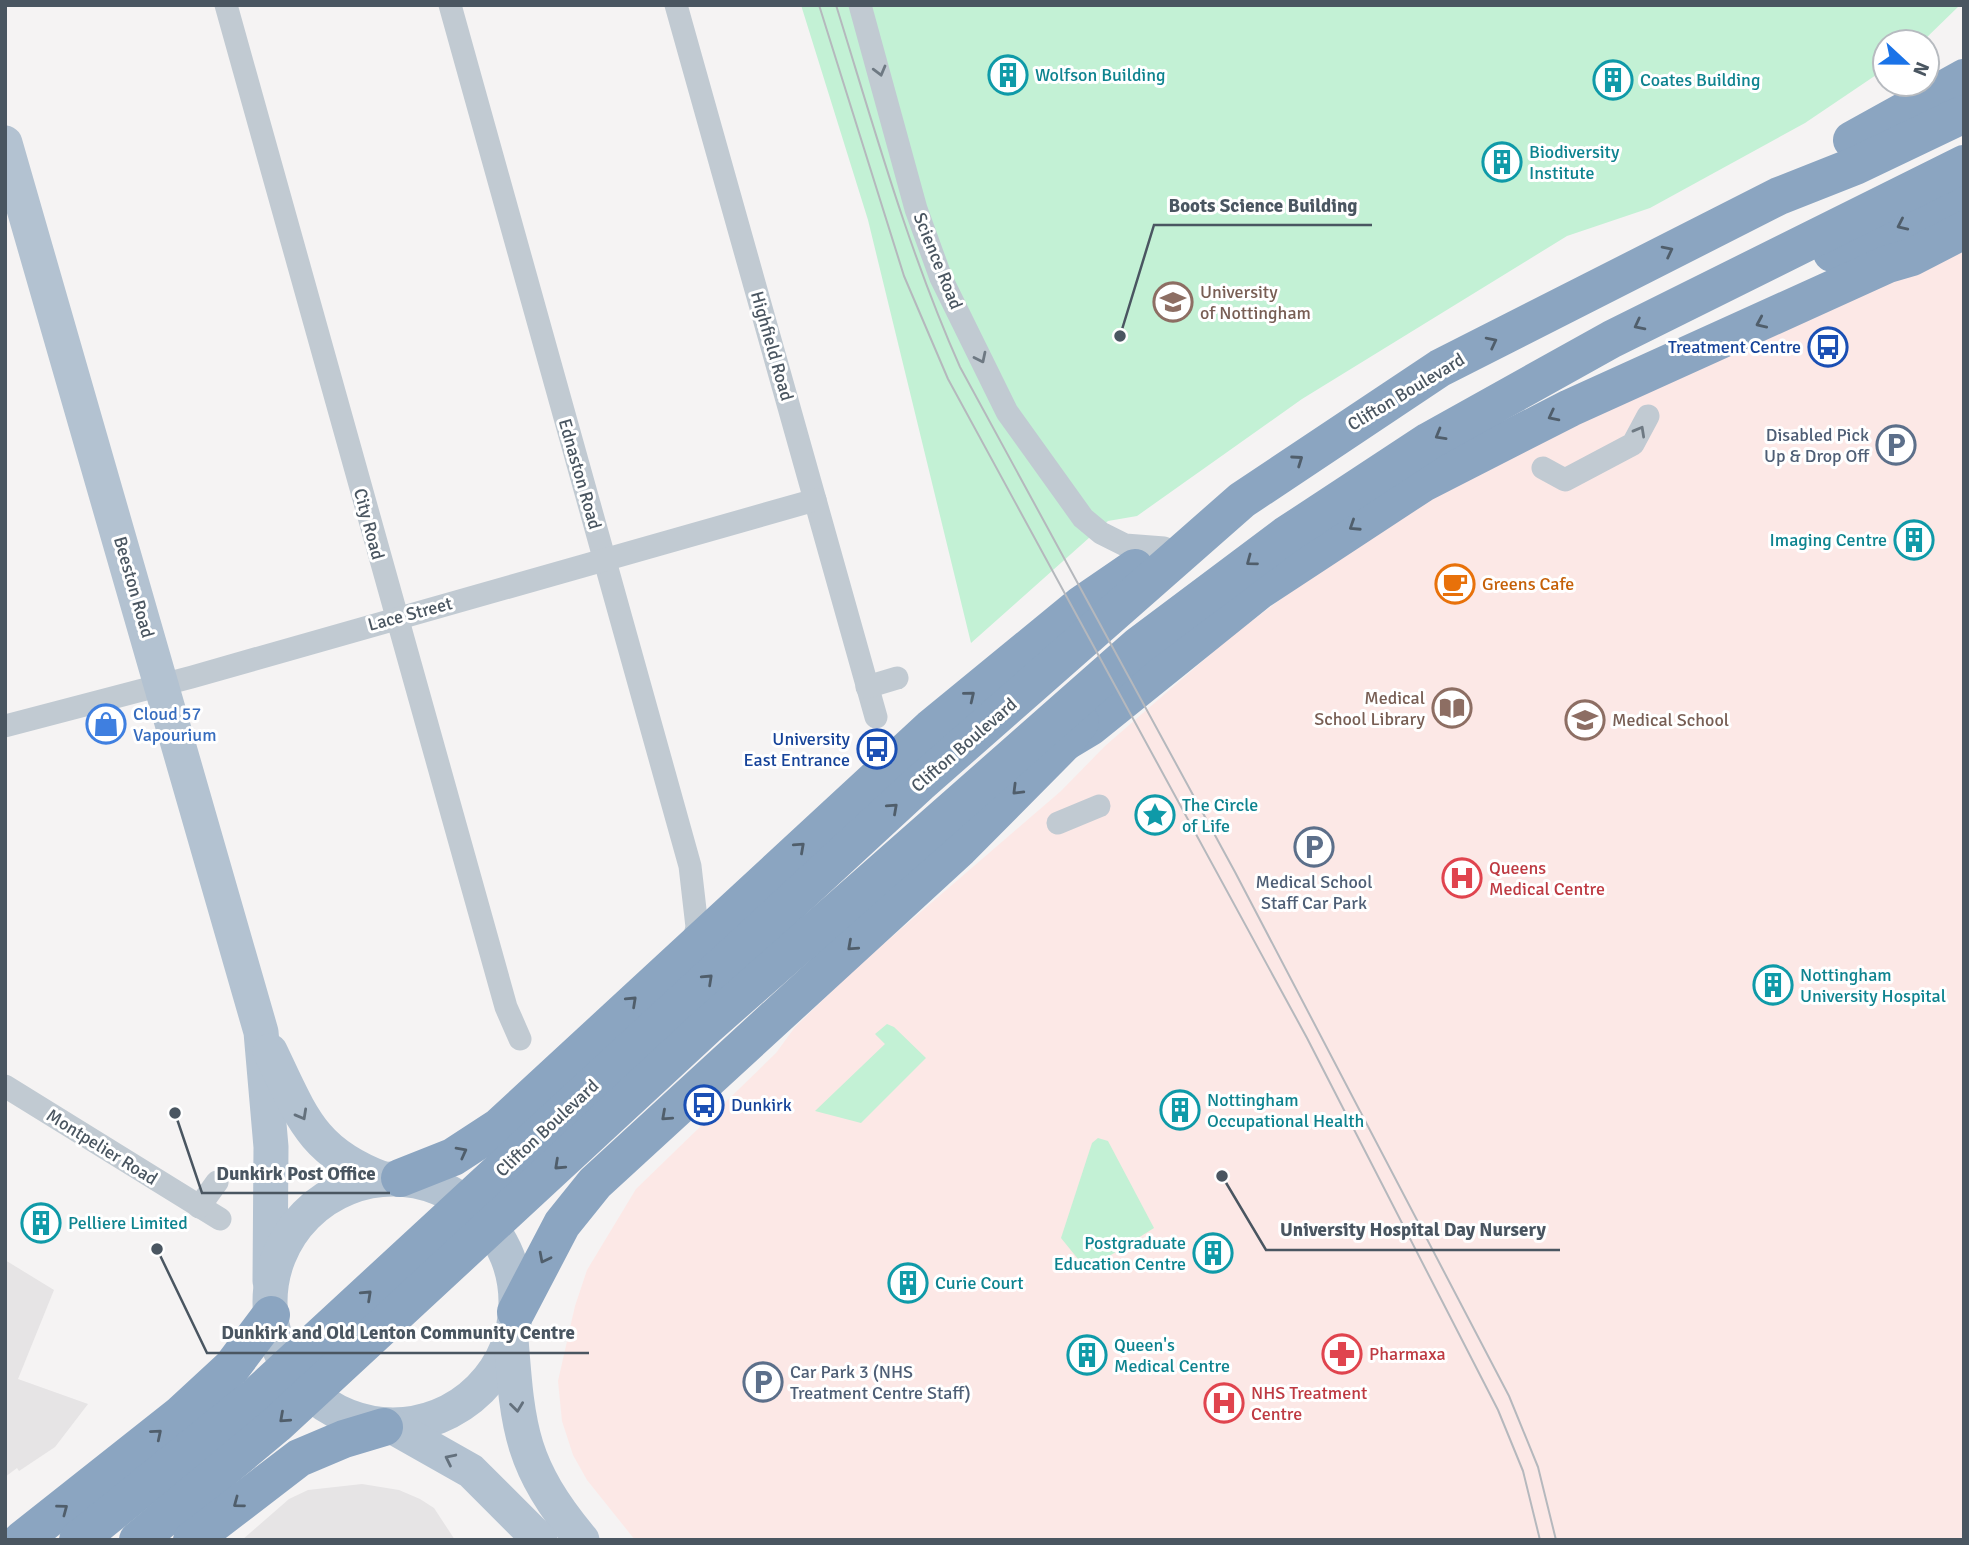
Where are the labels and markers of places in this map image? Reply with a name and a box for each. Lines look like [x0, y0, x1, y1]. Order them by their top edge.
building icon: Wolfson Building [987, 54, 1029, 96]
building icon: Coates Building [1592, 59, 1634, 101]
place label: Wolfson Building [1035, 64, 1166, 86]
place label: Coates Building [1640, 69, 1760, 91]
building icon: Biodiversity Institute [1481, 141, 1523, 183]
place label: Biodiversity Institute [1529, 141, 1620, 184]
callout: Boots Science Building [1154, 185, 1372, 225]
school or university icon: University of Nottingham [1152, 281, 1194, 323]
place label: University of Nottingham [1200, 281, 1311, 324]
bus stop icon: Treatment Centre [1807, 326, 1849, 368]
place label: Treatment Centre [1668, 336, 1801, 358]
place label: Disabled Pick Up & Drop Off [1764, 424, 1870, 467]
parking icon: Disabled Pick Up & Drop Off [1875, 424, 1917, 466]
building icon: Imaging Centre [1893, 519, 1935, 561]
place label: Imaging Centre [1770, 529, 1887, 551]
cafe icon: Greens Cafe [1434, 563, 1476, 605]
place label: Greens Cafe [1482, 573, 1574, 595]
place label: Medical School Library [1314, 687, 1426, 730]
library icon: Medical School Library [1431, 687, 1473, 729]
school or university icon: Medical School [1564, 699, 1606, 741]
shop icon: Cloud 57 Vapourium [85, 703, 127, 745]
place label: Cloud 57 Vapourium [133, 703, 217, 746]
place label: Medical School [1612, 709, 1729, 731]
place label: University East Entrance [744, 728, 851, 771]
bus stop icon: University East Entrance [856, 728, 898, 770]
place icon: The Circle of Life [1134, 794, 1176, 836]
place label: The Circle of Life [1182, 794, 1258, 837]
parking icon: Medical School Staff Car Park [1293, 826, 1335, 868]
hospital icon: Queens Medical Centre [1441, 857, 1483, 899]
place label: Queens Medical Centre [1489, 857, 1605, 900]
place label: Medical School Staff Car Park [1255, 871, 1373, 914]
building icon: Nottingham University Hospital [1752, 964, 1794, 1006]
place label: Nottingham University Hospital [1800, 964, 1946, 1007]
bus stop icon: Dunkirk [683, 1084, 725, 1126]
building icon: Nottingham Occupational Health [1159, 1089, 1201, 1131]
place label: Nottingham Occupational Health [1207, 1089, 1364, 1132]
place label: Dunkirk [731, 1094, 792, 1116]
callout: Dunkirk Post Office [202, 1153, 390, 1193]
building icon: Pelliere Limited [20, 1202, 62, 1244]
callout: University Hospital Day Nursery [1266, 1210, 1560, 1250]
place label: Pelliere Limited [68, 1212, 188, 1234]
place label: Postgraduate Education Centre [1054, 1232, 1186, 1275]
building icon: Postgraduate Education Centre [1192, 1232, 1234, 1274]
building icon: Curie Court [887, 1262, 929, 1304]
place label: Curie Court [935, 1272, 1024, 1294]
callout: Dunkirk and Old Lenton Community Centre [207, 1313, 589, 1353]
pharmacy icon: Pharmaxa [1321, 1333, 1363, 1375]
building icon: Queen's Medical Centre [1066, 1334, 1108, 1376]
place label: Queen's Medical Centre [1114, 1334, 1230, 1377]
place label: Pharmaxa [1369, 1343, 1446, 1365]
parking icon: Car Park 3 (NHS Treatment Centre Staff) [742, 1361, 784, 1403]
place label: Car Park 3 (NHS Treatment Centre Staff) [790, 1361, 971, 1404]
hospital icon: NHS Treatment Centre [1203, 1382, 1245, 1424]
place label: NHS Treatment Centre [1251, 1382, 1367, 1425]

